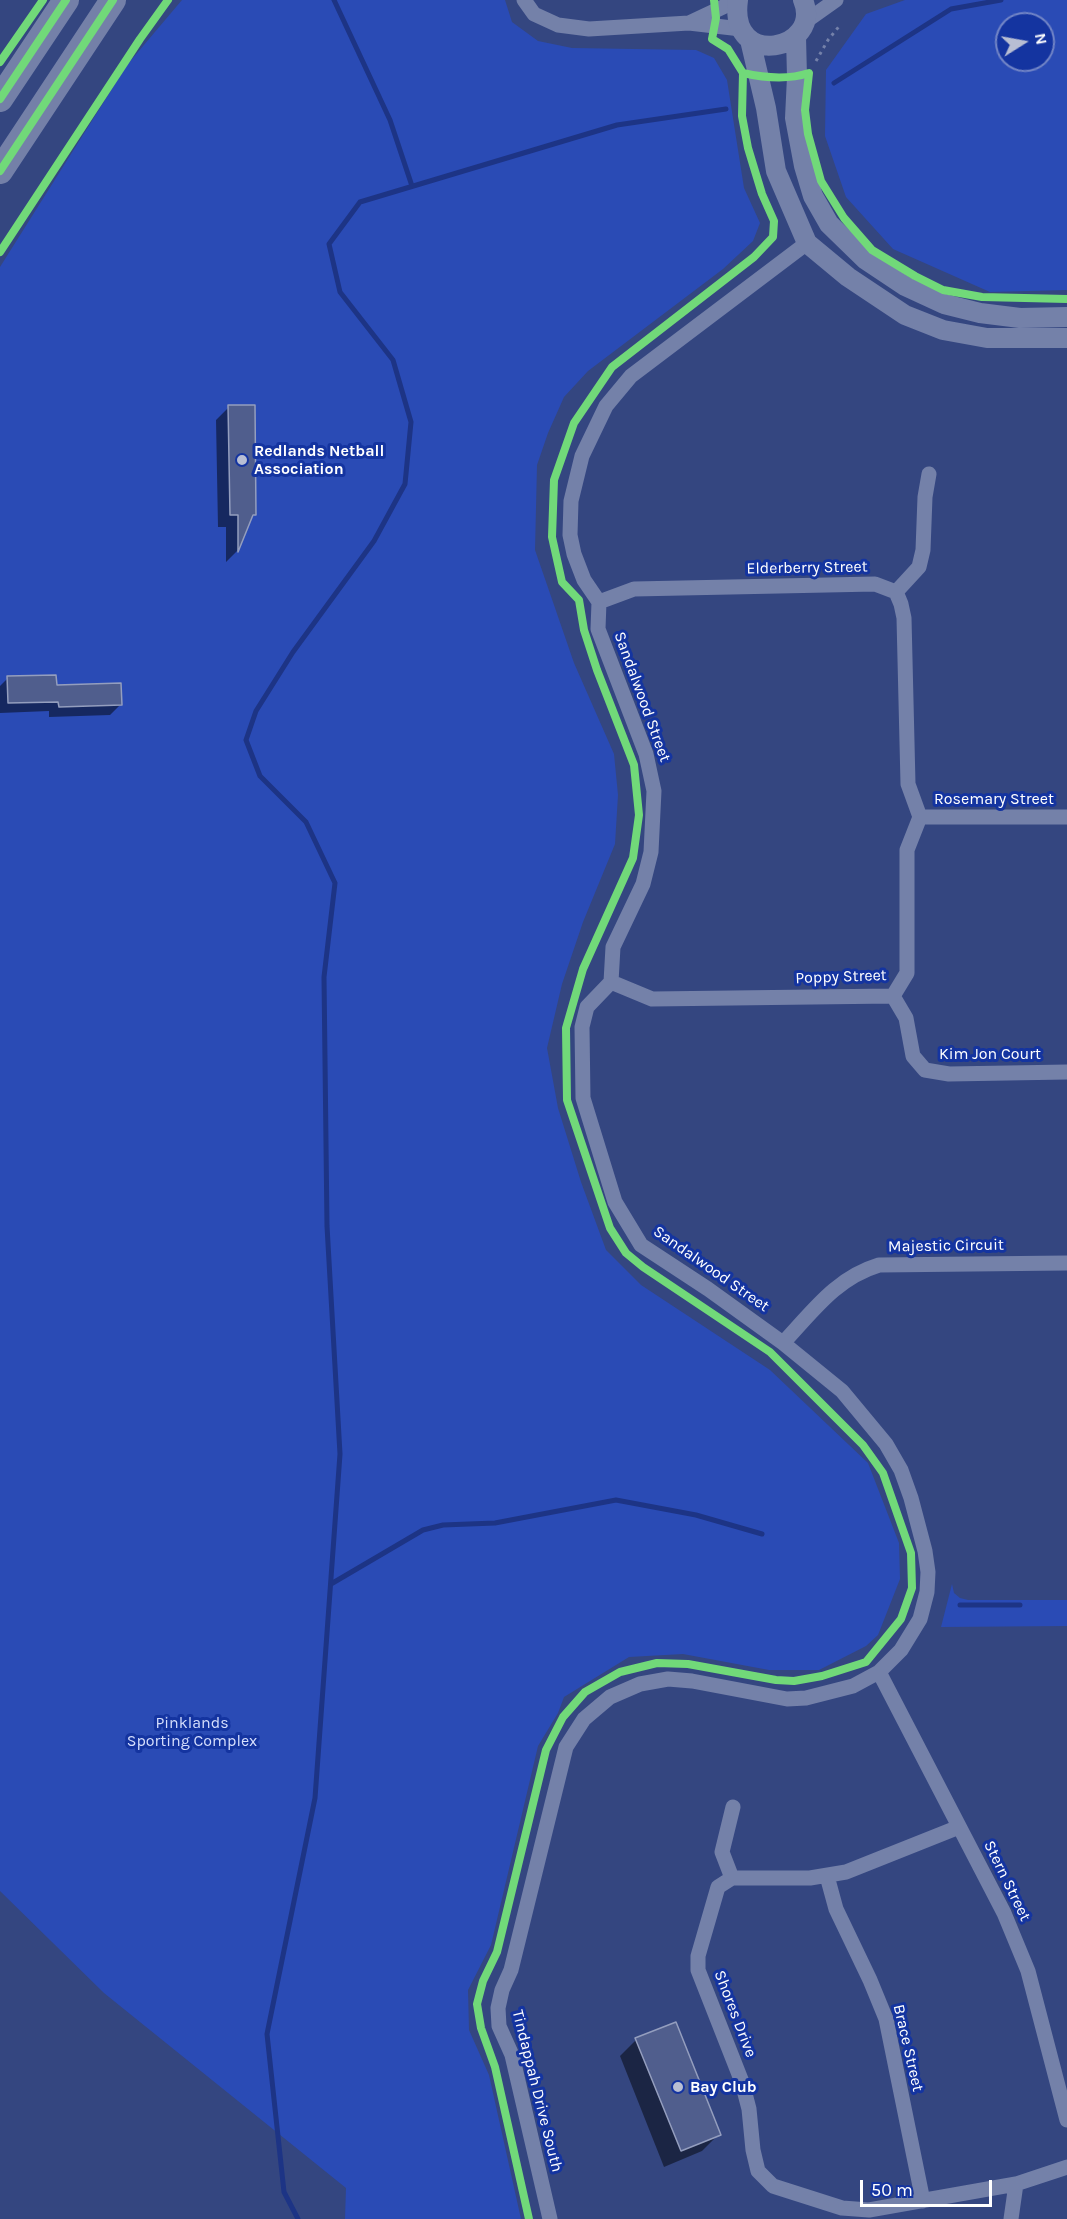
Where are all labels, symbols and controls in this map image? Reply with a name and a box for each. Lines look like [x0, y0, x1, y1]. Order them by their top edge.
north arrow [995, 12, 1055, 72]
text: N [1031, 31, 1052, 46]
place label: Redlands Netball Association [254, 441, 384, 479]
marker: Redlands Netball Association [235, 453, 249, 467]
street label: Elderberry Street [746, 557, 868, 579]
street label: Sandalwood Street [610, 629, 674, 765]
street label: Rosemary Street [934, 789, 1054, 809]
street label: Poppy Street [795, 966, 887, 988]
street label: Kim Jon Court [939, 1044, 1041, 1064]
street label: Sandalwood Street [649, 1222, 773, 1316]
street label: Majestic Circuit [888, 1235, 1004, 1257]
park label: Pinklands Sporting Complex [127, 1713, 257, 1751]
street label: Stern Street [979, 1838, 1035, 1924]
street label: Shores Drive [710, 1968, 760, 2060]
street label: Brace Street [889, 2003, 927, 2093]
street label: Tindappah Drive South [508, 2008, 566, 2174]
place label: Bay Club [690, 2077, 757, 2097]
marker: Bay Club [671, 2080, 685, 2094]
scale bar [863, 2168, 995, 2206]
text: 50 m [871, 2179, 913, 2201]

